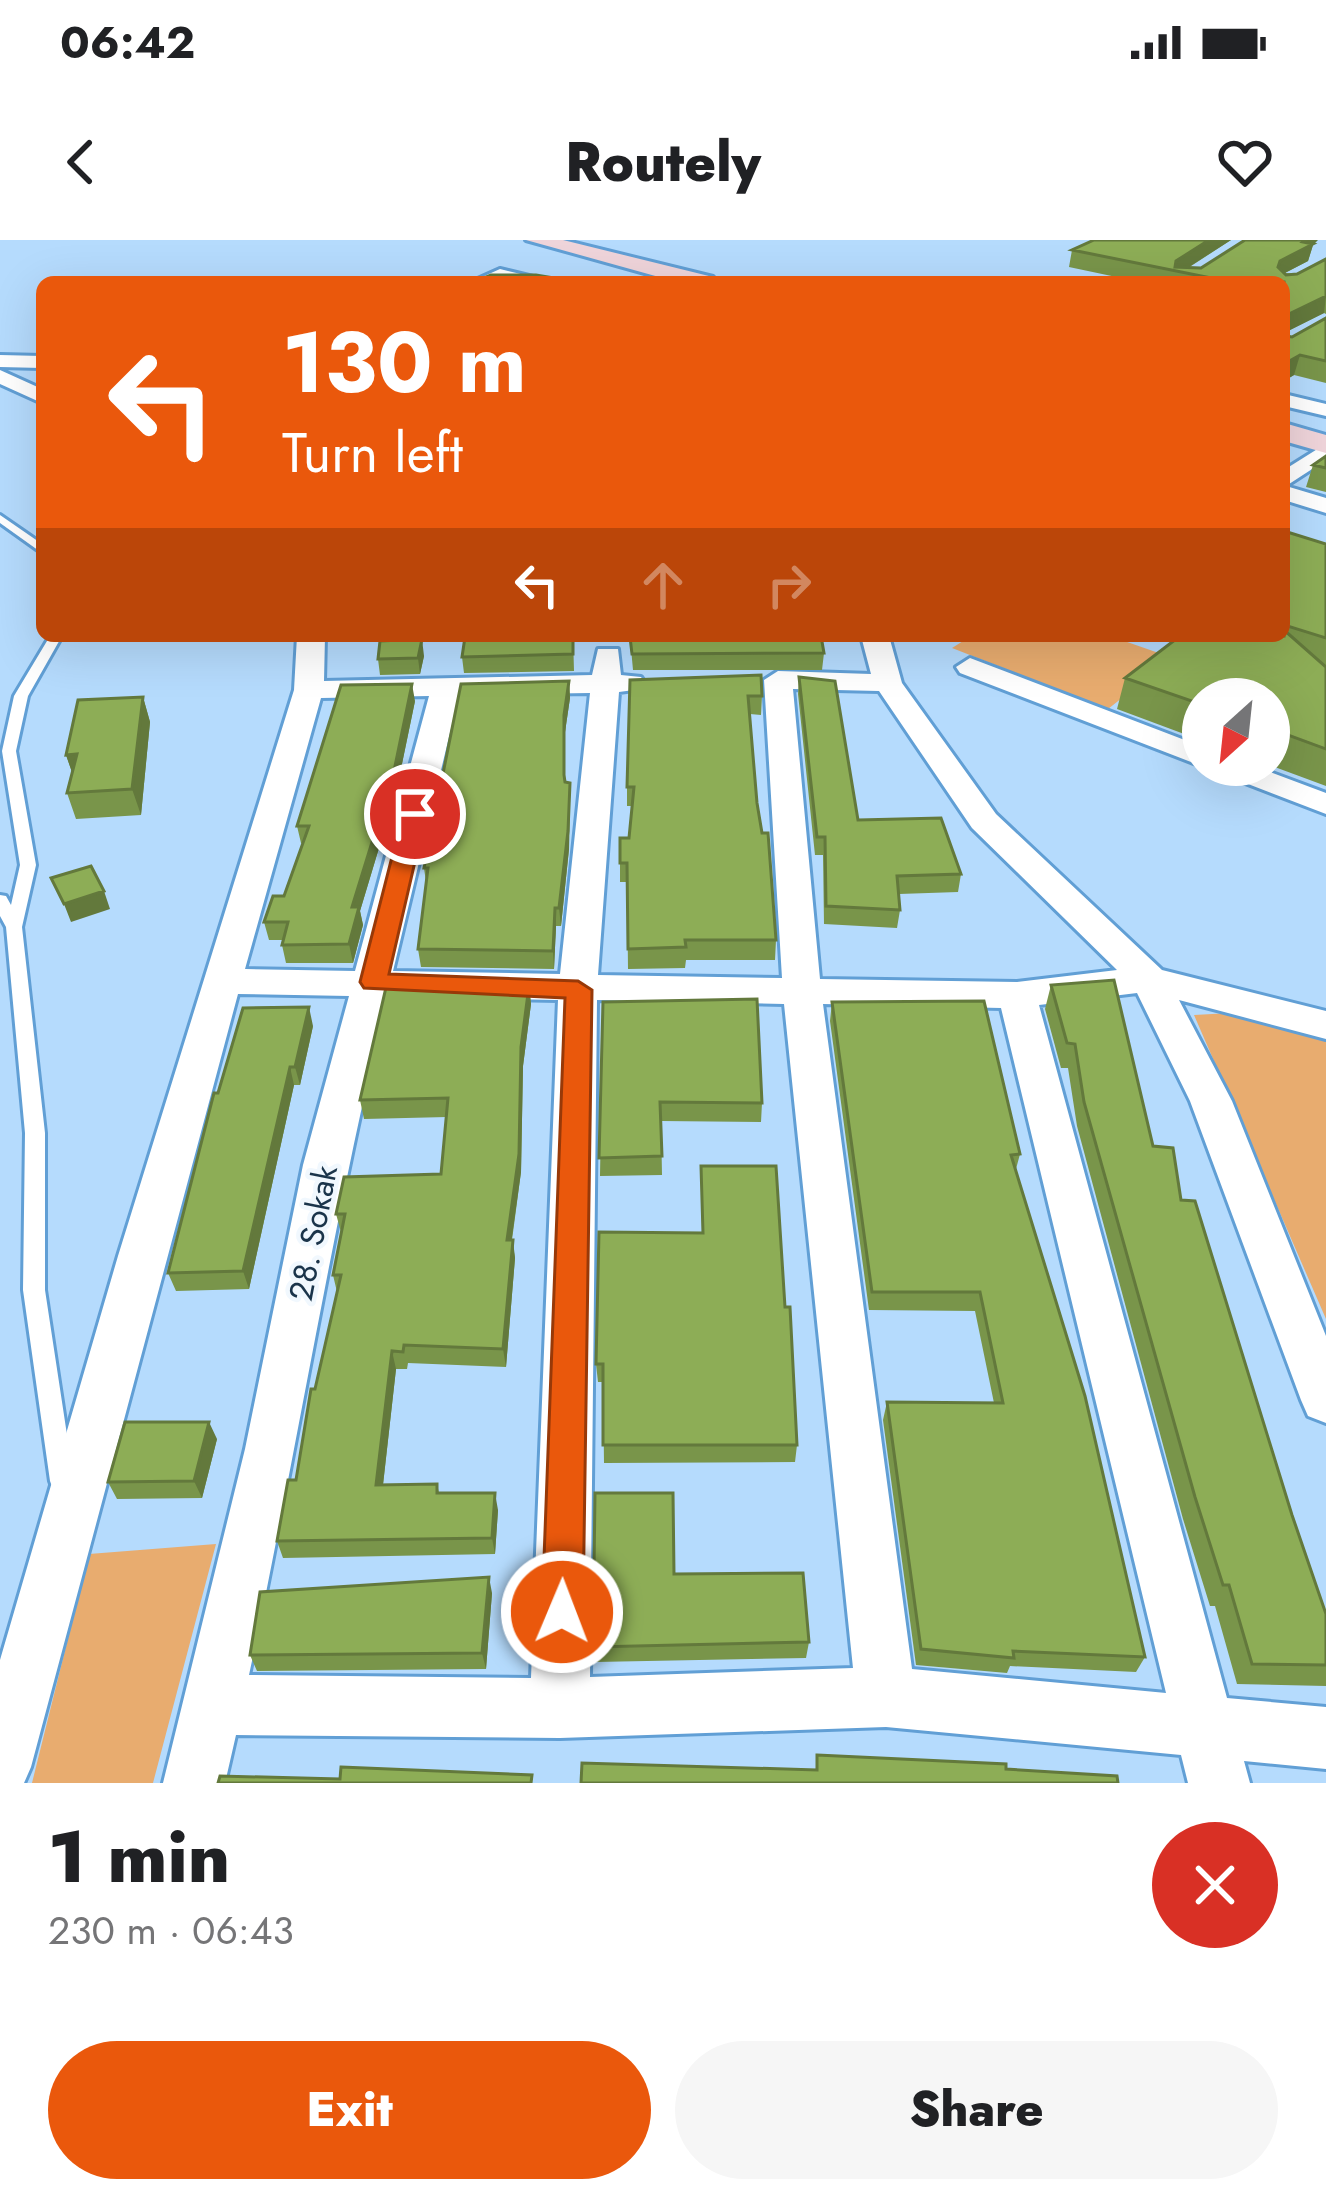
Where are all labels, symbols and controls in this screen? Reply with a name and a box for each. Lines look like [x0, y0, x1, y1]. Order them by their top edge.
text: 06:42 [60, 10, 195, 75]
text: Routely [565, 123, 761, 201]
icon: back [48, 129, 114, 195]
icon: heart [1212, 129, 1278, 195]
text: 130 m [282, 302, 527, 424]
icon: left [84, 324, 240, 480]
text: Turn left [282, 414, 463, 492]
icon: left [504, 552, 570, 618]
icon: ahead [630, 552, 696, 618]
icon: right [756, 552, 822, 618]
north arrow [1182, 678, 1290, 786]
map controls [1182, 678, 1290, 786]
pin [364, 763, 466, 865]
icon: arrive [382, 781, 448, 847]
street label: 28. Sokak [277, 1161, 349, 1305]
position arrow [499, 1549, 625, 1675]
text: 1 min [48, 1805, 230, 1909]
button: close [1152, 1822, 1278, 1948]
text: 230 m · 06:43 [48, 1902, 294, 1959]
button: Exit [48, 2041, 651, 2179]
button: Share [675, 2041, 1278, 2179]

